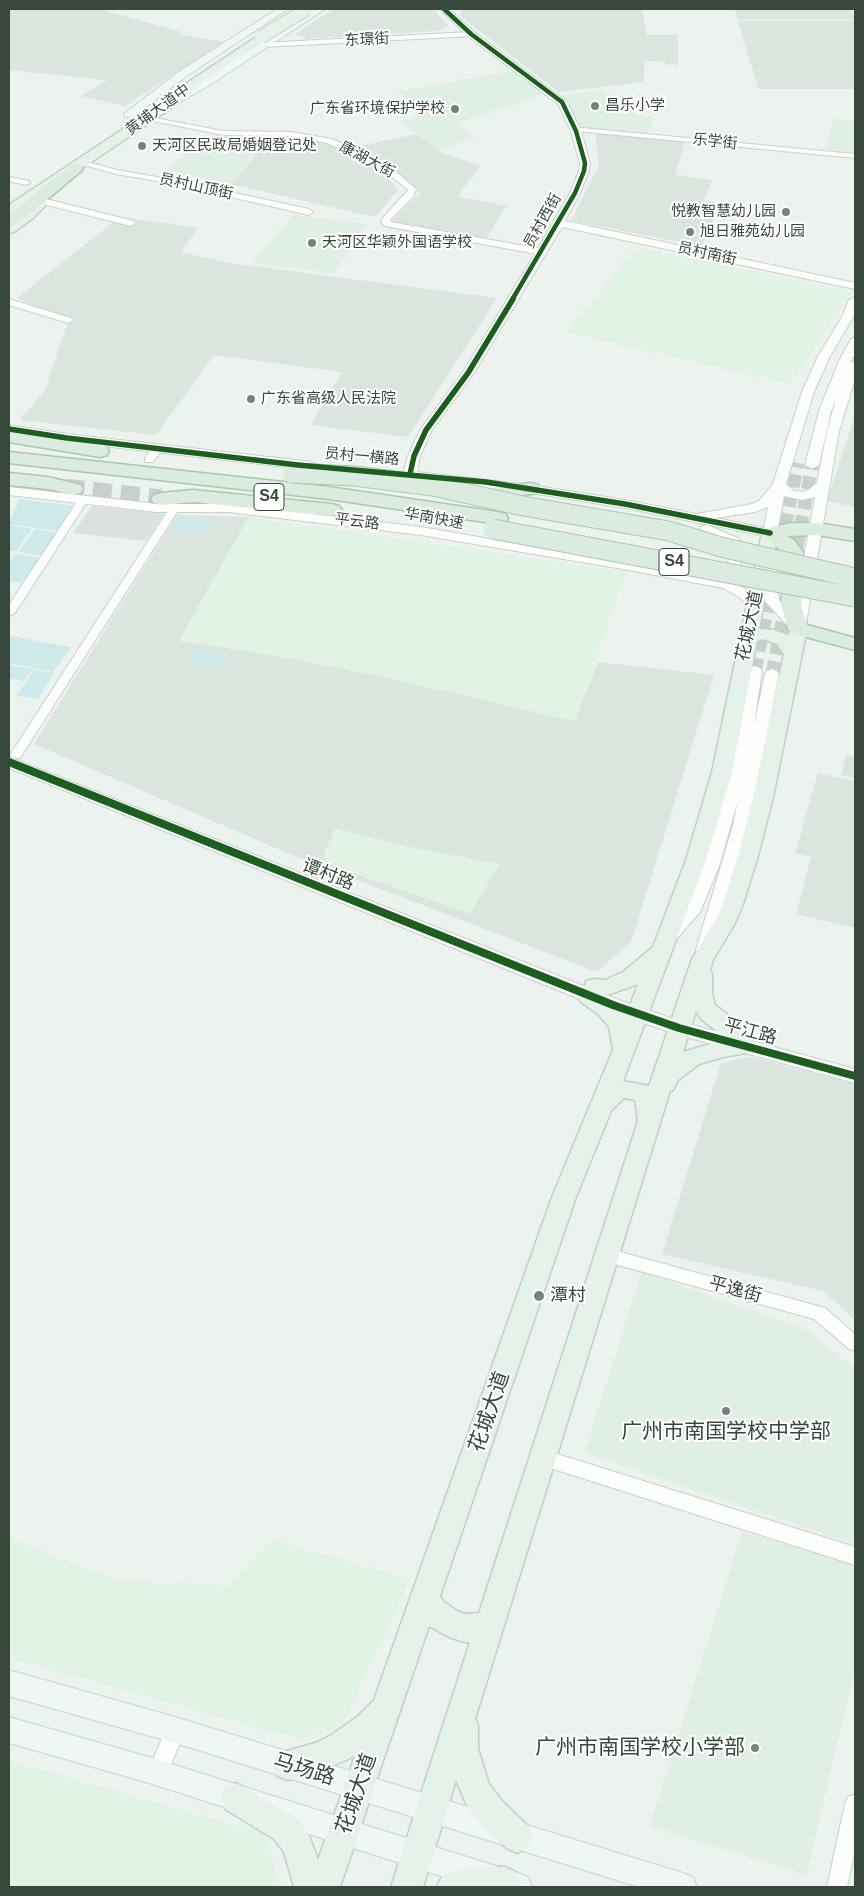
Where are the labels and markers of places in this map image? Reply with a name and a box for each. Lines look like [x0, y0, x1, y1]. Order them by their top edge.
place label: 昌乐小学 [605, 97, 665, 115]
place label: 广东省环境保护学校 [310, 100, 445, 118]
marker: 昌乐小学 [589, 100, 601, 112]
marker: 广东省环境保护学校 [449, 103, 461, 115]
place label: 天河区民政局婚姻登记处 [152, 137, 317, 155]
marker: 天河区民政局婚姻登记处 [136, 140, 148, 152]
place label: 悦教智慧幼儿园 [671, 203, 776, 221]
marker: 悦教智慧幼儿园 [780, 206, 792, 218]
place label: 旭日雅苑幼儿园 [700, 223, 805, 241]
marker: 旭日雅苑幼儿园 [684, 226, 696, 238]
place label: 天河区华颖外国语学校 [322, 234, 472, 252]
marker: 天河区华颖外国语学校 [306, 237, 318, 249]
place label: 广东省高级人民法院 [261, 390, 396, 408]
marker: 广东省高级人民法院 [245, 393, 257, 405]
place label: 潭村 [550, 1285, 586, 1307]
marker: 潭村 [532, 1289, 546, 1303]
marker: 广州市南国学校中学部 [720, 1405, 732, 1417]
place label: 广州市南国学校中学部 [621, 1419, 831, 1445]
place label: 广州市南国学校小学部 [535, 1735, 745, 1761]
marker: 广州市南国学校小学部 [749, 1742, 761, 1754]

